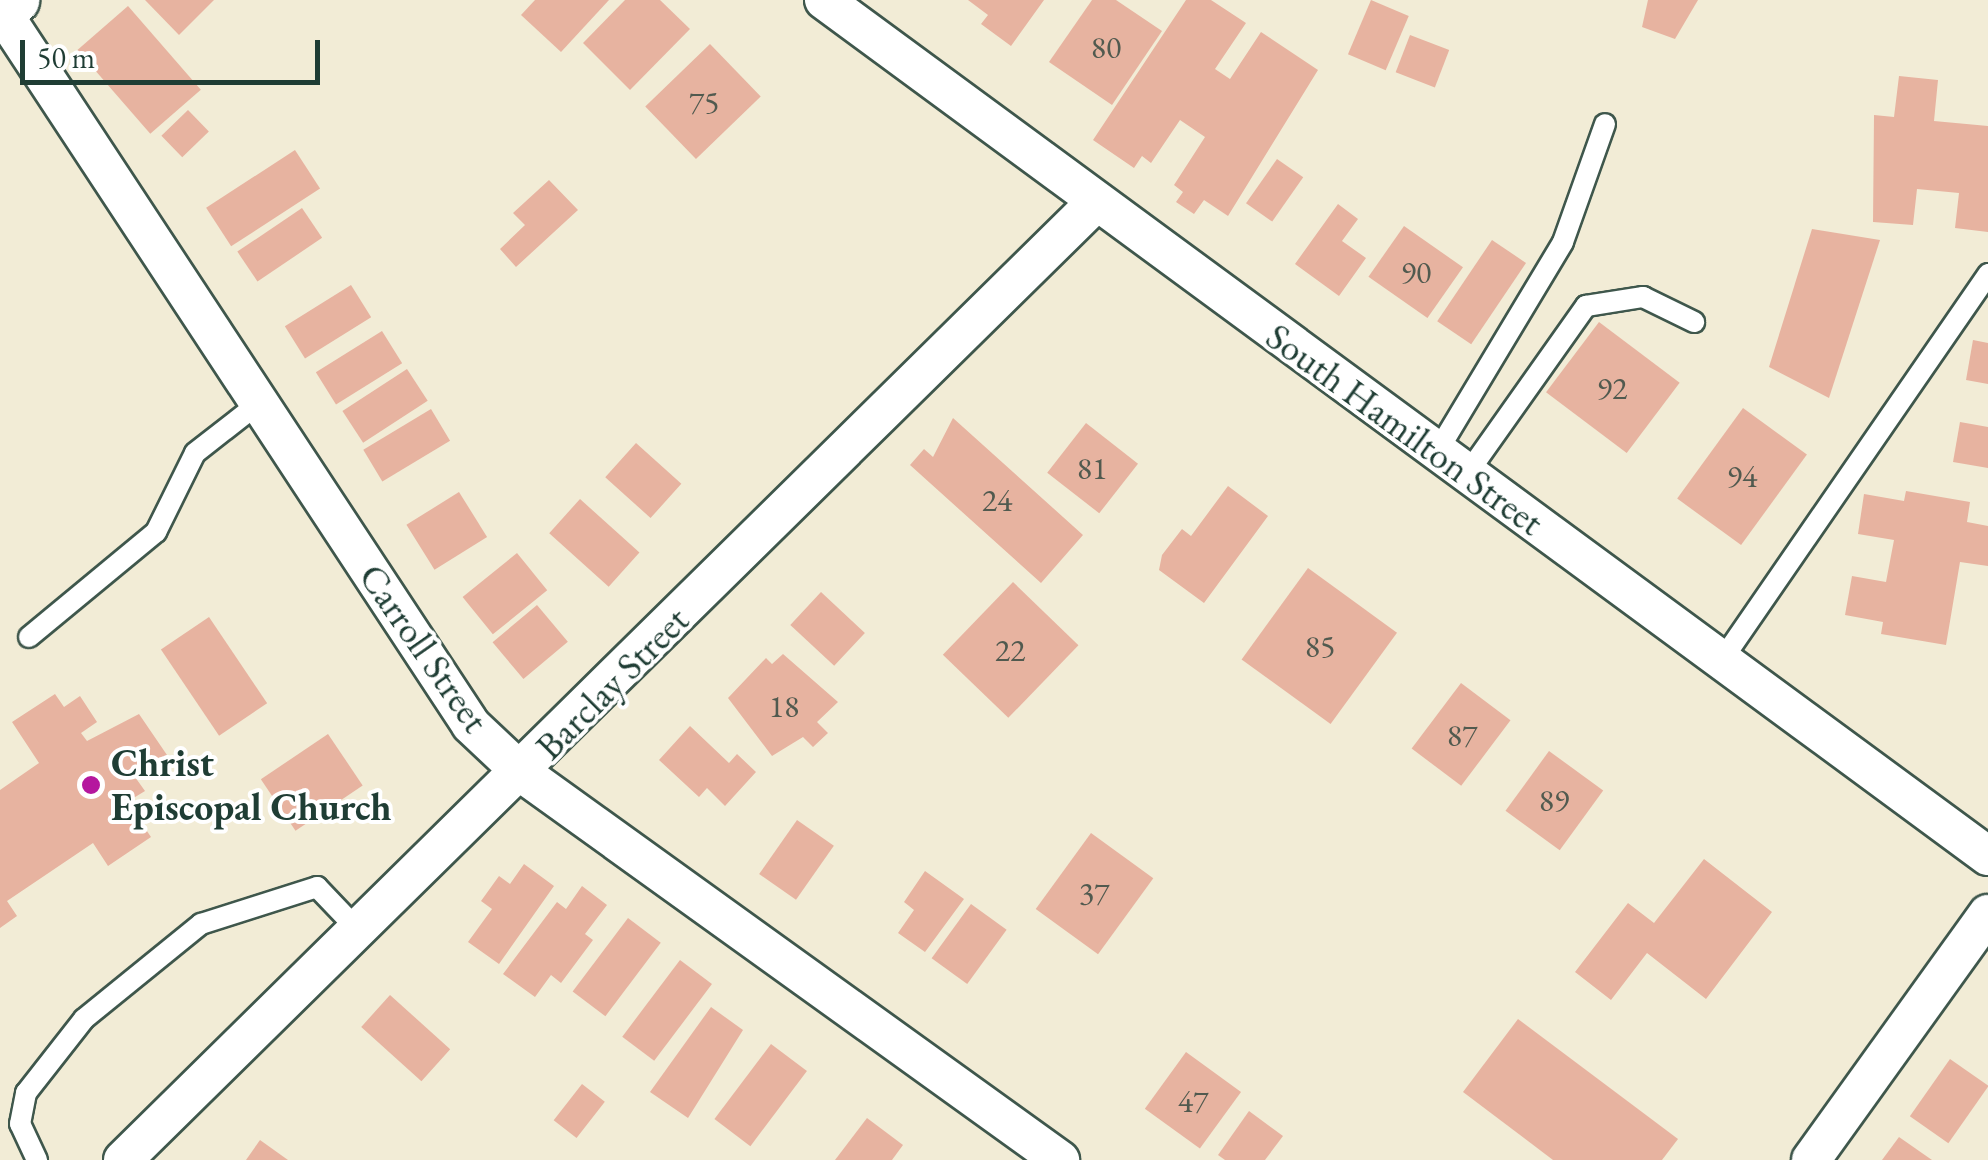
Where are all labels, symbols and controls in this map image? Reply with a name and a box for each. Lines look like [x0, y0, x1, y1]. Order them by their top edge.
scale bar [25, 20, 325, 82]
house number: 80 [1091, 28, 1121, 66]
text: 50 m [37, 38, 95, 77]
house number: 75 [689, 83, 719, 121]
house number: 90 [1401, 253, 1431, 291]
street label: South Hamilton Street [1258, 313, 1552, 545]
house number: 92 [1597, 369, 1627, 407]
house number: 81 [1077, 449, 1107, 487]
house number: 94 [1727, 457, 1757, 495]
house number: 24 [982, 481, 1012, 519]
street label: Carroll Street [349, 555, 499, 741]
street label: Barclay Street [526, 597, 698, 769]
house number: 85 [1305, 627, 1335, 665]
house number: 22 [995, 631, 1025, 669]
house number: 18 [769, 687, 799, 725]
house number: 87 [1447, 716, 1477, 754]
place label: Christ Episcopal Church [111, 740, 391, 829]
marker: Christ Episcopal Church [80, 774, 102, 796]
house number: 89 [1539, 781, 1569, 819]
house number: 37 [1079, 874, 1109, 912]
house number: 47 [1178, 1082, 1208, 1120]

